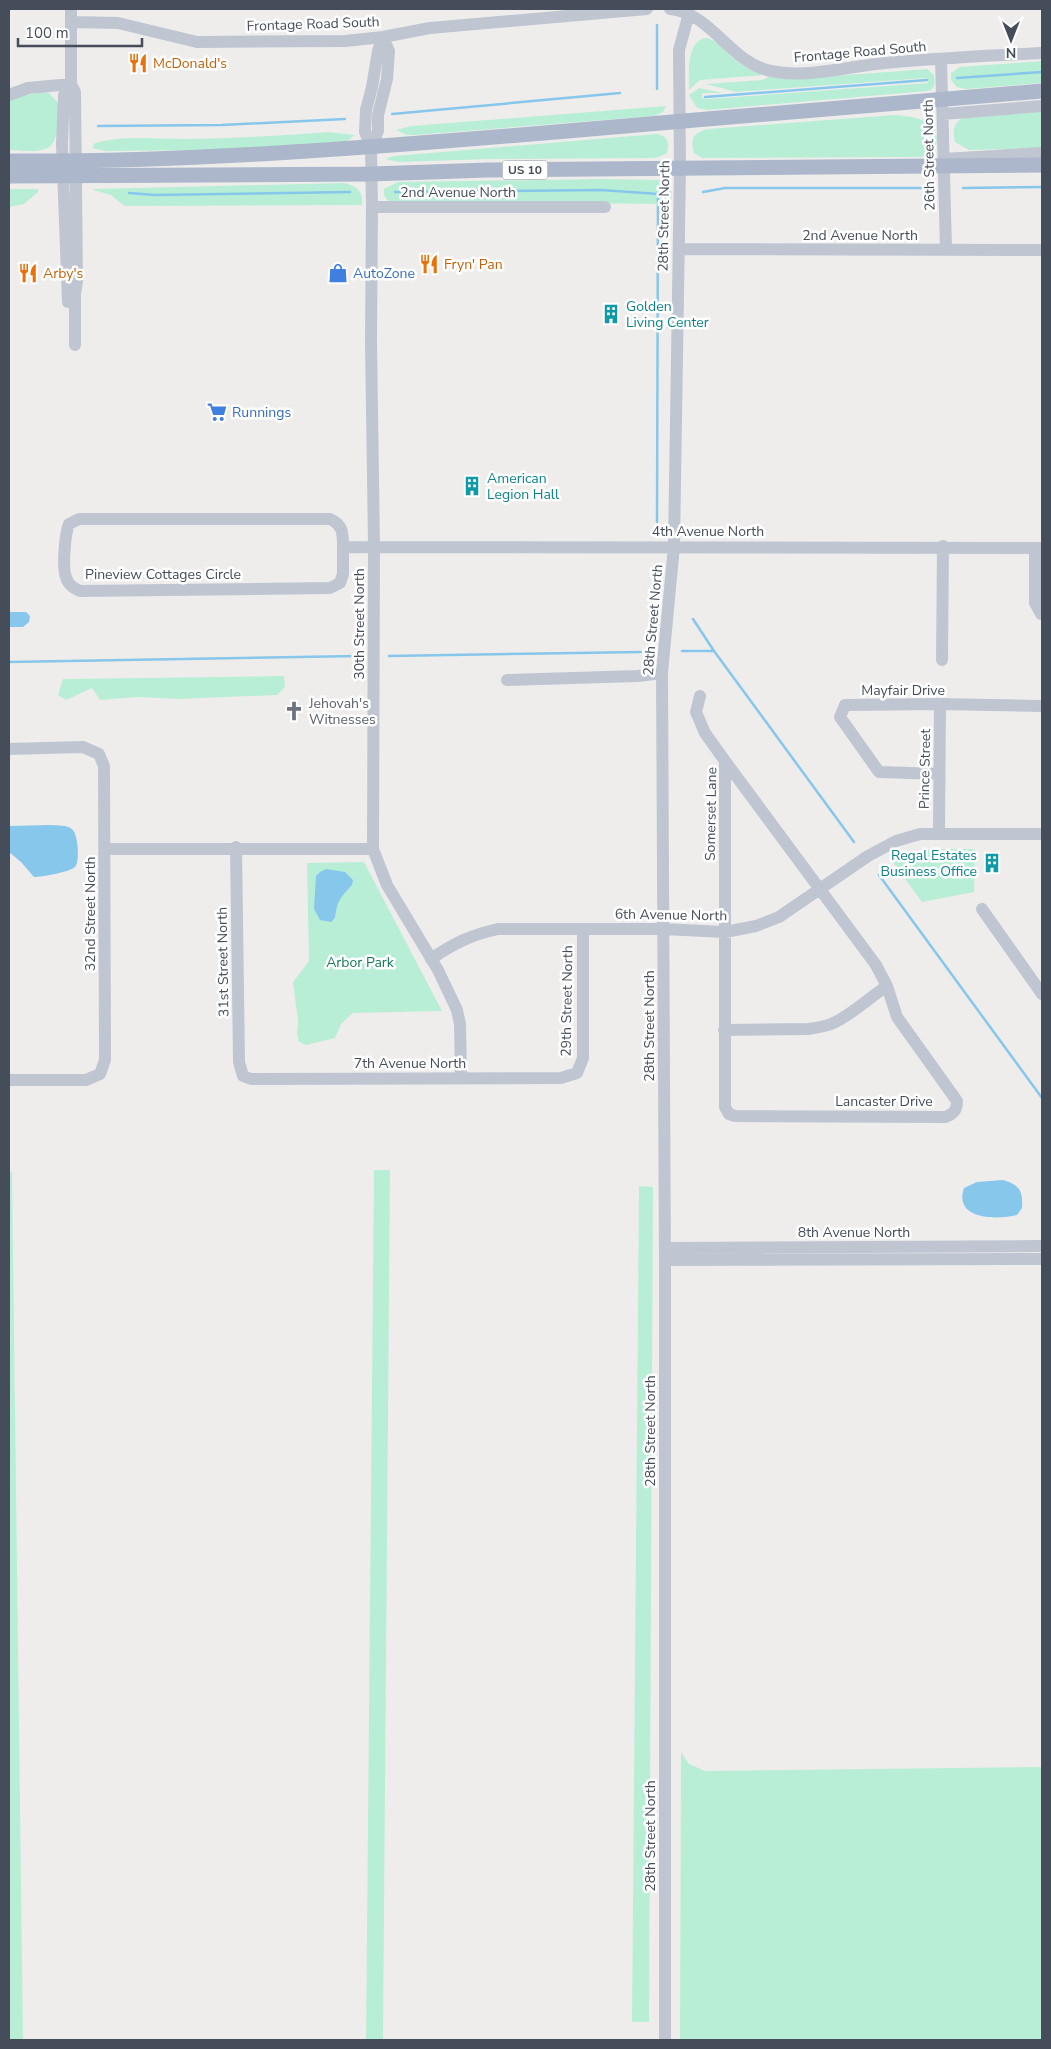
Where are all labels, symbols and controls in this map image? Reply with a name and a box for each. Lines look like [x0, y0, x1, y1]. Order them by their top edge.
street label: Frontage Road South [246, 12, 380, 36]
scale bar [18, 15, 141, 47]
north arrow [986, 15, 1036, 65]
text: 100 m [25, 23, 69, 43]
street label: Frontage Road South [793, 37, 927, 67]
text: N [1006, 43, 1016, 62]
restaurant icon: McDonald's [127, 52, 149, 74]
place label: McDonald's [153, 54, 227, 73]
street label: 26th Street North [919, 99, 939, 211]
road number: US 10 [502, 160, 548, 180]
street label: 28th Street North [654, 160, 674, 272]
street label: 2nd Avenue North [400, 183, 516, 202]
street label: 2nd Avenue North [802, 226, 918, 245]
restaurant icon: Fryn' Pan [418, 253, 440, 275]
place label: Fryn' Pan [444, 255, 503, 274]
restaurant icon: Arby's [17, 262, 39, 284]
shop icon: AutoZone [327, 262, 349, 284]
place label: Arby's [43, 264, 84, 283]
place label: AutoZone [353, 264, 415, 283]
place label: Golden Living Center [626, 297, 709, 332]
building icon: Golden Living Center [600, 303, 622, 325]
supermarket icon: Runnings [206, 401, 228, 423]
place label: Runnings [232, 403, 292, 422]
place label: American Legion Hall [487, 469, 560, 504]
building icon: American Legion Hall [461, 475, 483, 497]
street label: 4th Avenue North [652, 522, 764, 541]
street label: 28th Street North [639, 564, 667, 676]
street label: Pineview Cottages Circle [85, 565, 241, 584]
street label: 30th Street North [350, 568, 369, 680]
street label: Mayfair Drive [861, 681, 945, 700]
place label: Jehovah's Witnesses [308, 694, 376, 729]
church icon: Jehovah's Witnesses [283, 700, 305, 722]
street label: Prince Street [915, 728, 935, 809]
street label: Somerset Lane [701, 767, 721, 861]
place label: Regal Estates Business Office [880, 846, 977, 881]
building icon: Regal Estates Business Office [981, 852, 1003, 874]
street label: 32nd Street North [81, 857, 100, 971]
street label: 6th Avenue North [615, 905, 727, 925]
street label: 31st Street North [213, 907, 233, 1017]
street label: 29th Street North [557, 945, 577, 1057]
park label: Arbor Park [326, 953, 395, 972]
street label: 28th Street North [640, 970, 659, 1082]
street label: 7th Avenue North [354, 1054, 466, 1073]
street label: Lancaster Drive [835, 1092, 933, 1111]
street label: 8th Avenue North [798, 1223, 910, 1242]
street label: 28th Street North [641, 1375, 660, 1487]
street label: 28th Street North [641, 1780, 660, 1892]

